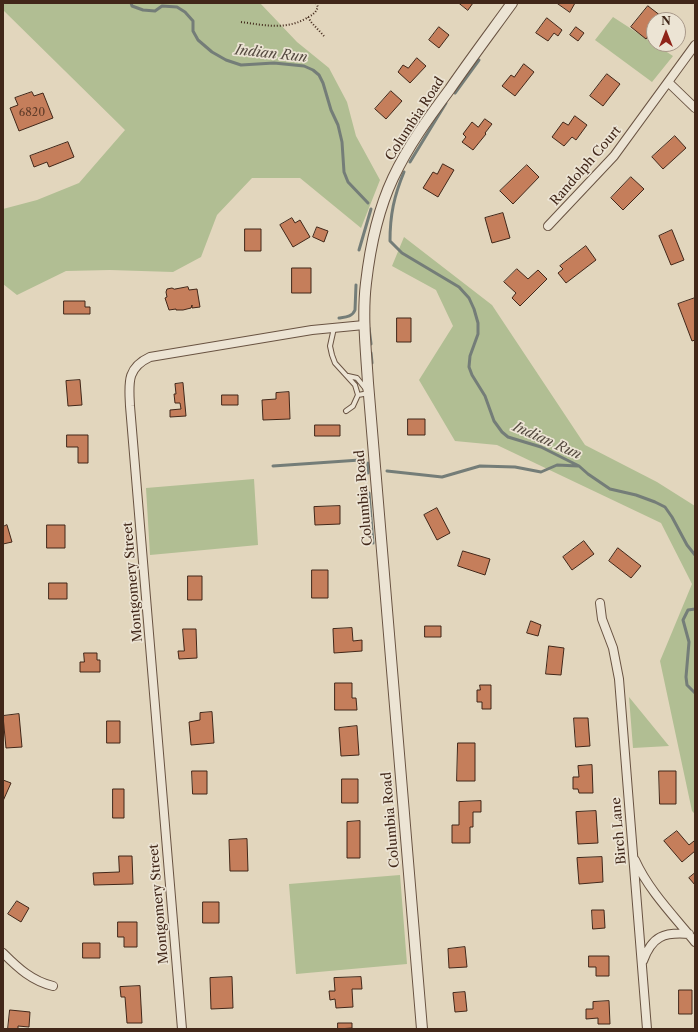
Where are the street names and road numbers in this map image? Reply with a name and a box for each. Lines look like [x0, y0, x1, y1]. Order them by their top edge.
street label: Columbia Road [382, 74, 448, 164]
street label: Randolph Court [547, 123, 625, 209]
street label: Columbia Road [352, 449, 376, 547]
street label: Montgomery Street [120, 521, 146, 643]
street label: Columbia Road [379, 771, 403, 869]
street label: Birch Lane [608, 797, 630, 865]
street label: Montgomery Street [146, 843, 172, 965]

